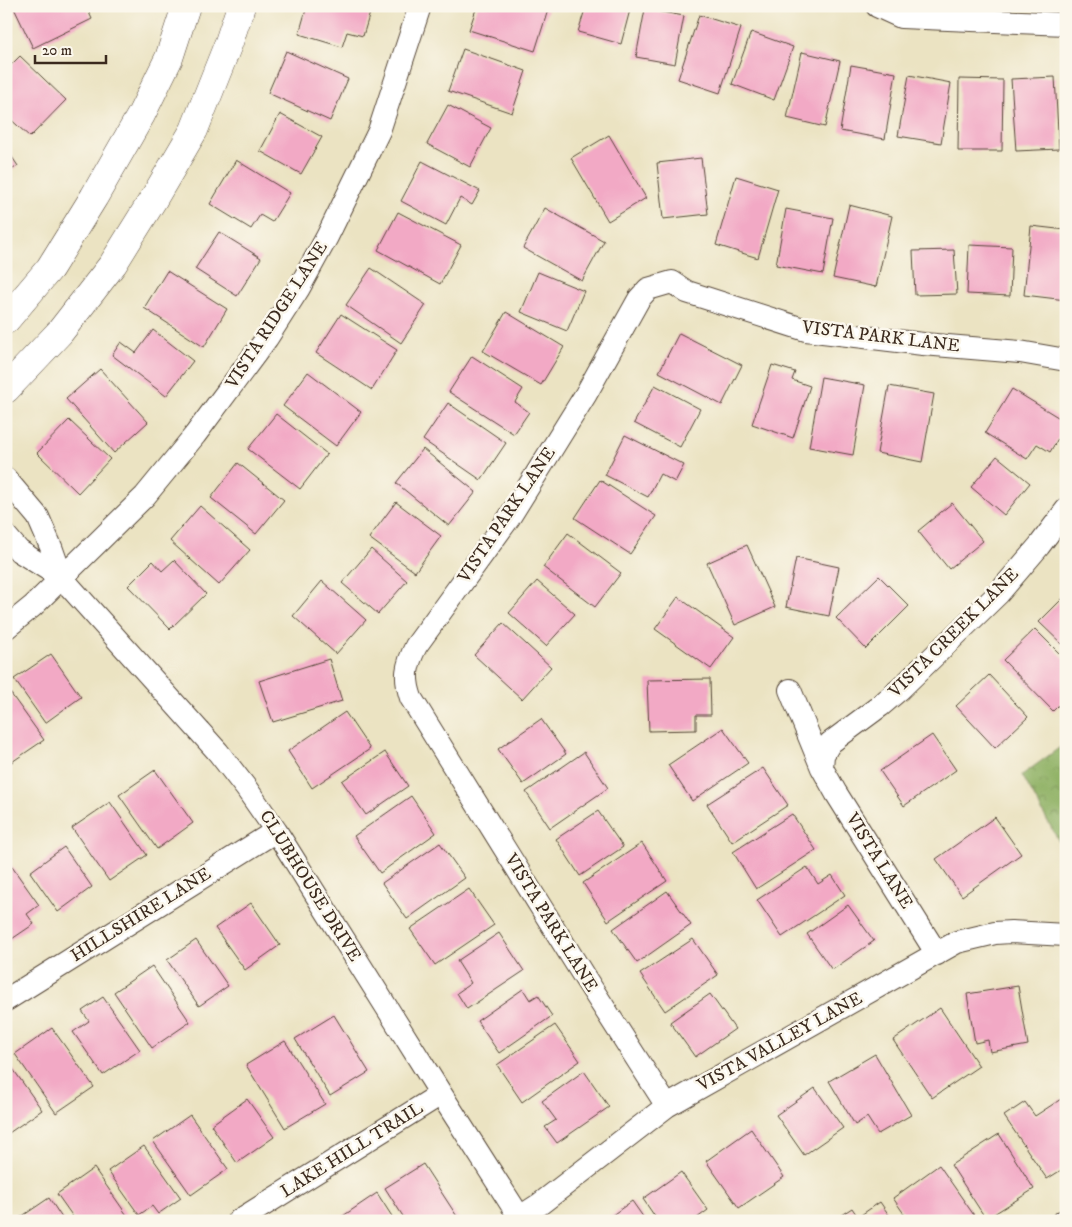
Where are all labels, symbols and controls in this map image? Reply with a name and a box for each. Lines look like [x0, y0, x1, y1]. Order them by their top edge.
scale bar [35, 32, 106, 64]
text: 20 m [42, 41, 72, 60]
street label: VISTA RIDGE LANE [221, 237, 333, 394]
street label: VISTA PARK LANE [800, 316, 961, 358]
street label: VISTA PARK LANE [453, 443, 561, 588]
street label: VISTA CREEK LANE [884, 563, 1024, 703]
street label: CLUBHOUSE DRIVE [255, 806, 366, 966]
street label: VISTA LANE [840, 808, 917, 913]
street label: VISTA PARK LANE [499, 849, 603, 996]
street label: HILLSHIRE LANE [67, 863, 215, 967]
street label: VISTA VALLEY LANE [693, 987, 866, 1097]
street label: LAKE HILL TRAIL [277, 1097, 427, 1203]

